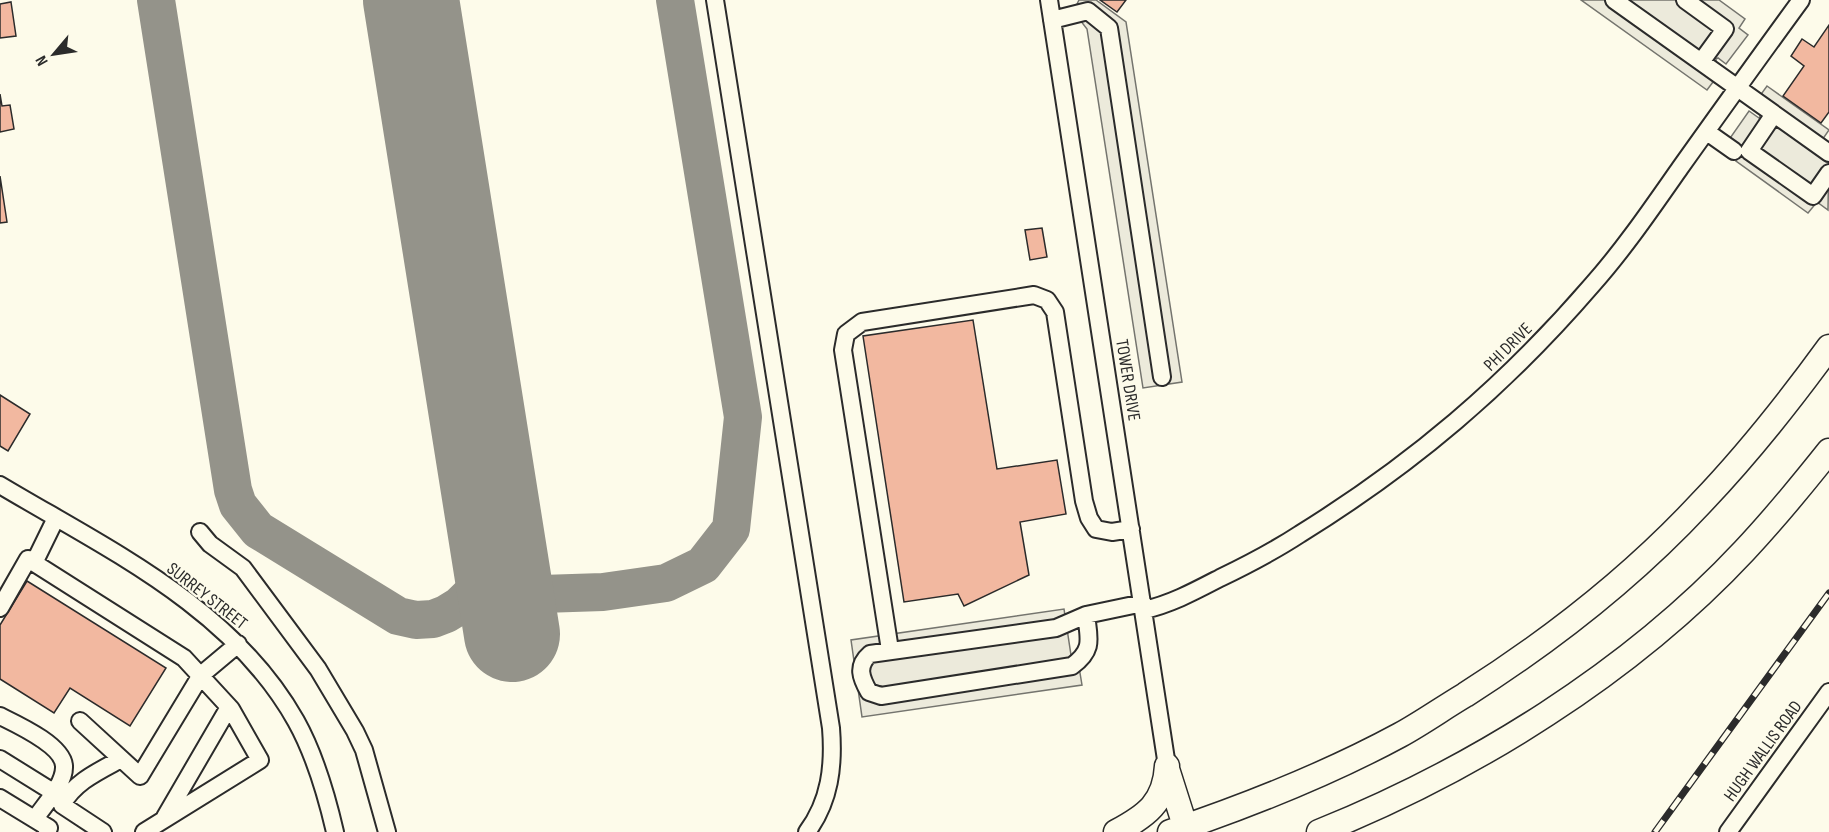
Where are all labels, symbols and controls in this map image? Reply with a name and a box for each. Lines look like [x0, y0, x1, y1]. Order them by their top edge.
north arrow [24, 24, 84, 84]
text: N [32, 52, 53, 69]
street label: PHI DRIVE [1480, 319, 1536, 375]
street label: TOWER DRIVE [1111, 338, 1145, 422]
street label: SURREY STREET [163, 558, 251, 634]
street label: HUGH WALLIS ROAD [1719, 697, 1807, 805]

